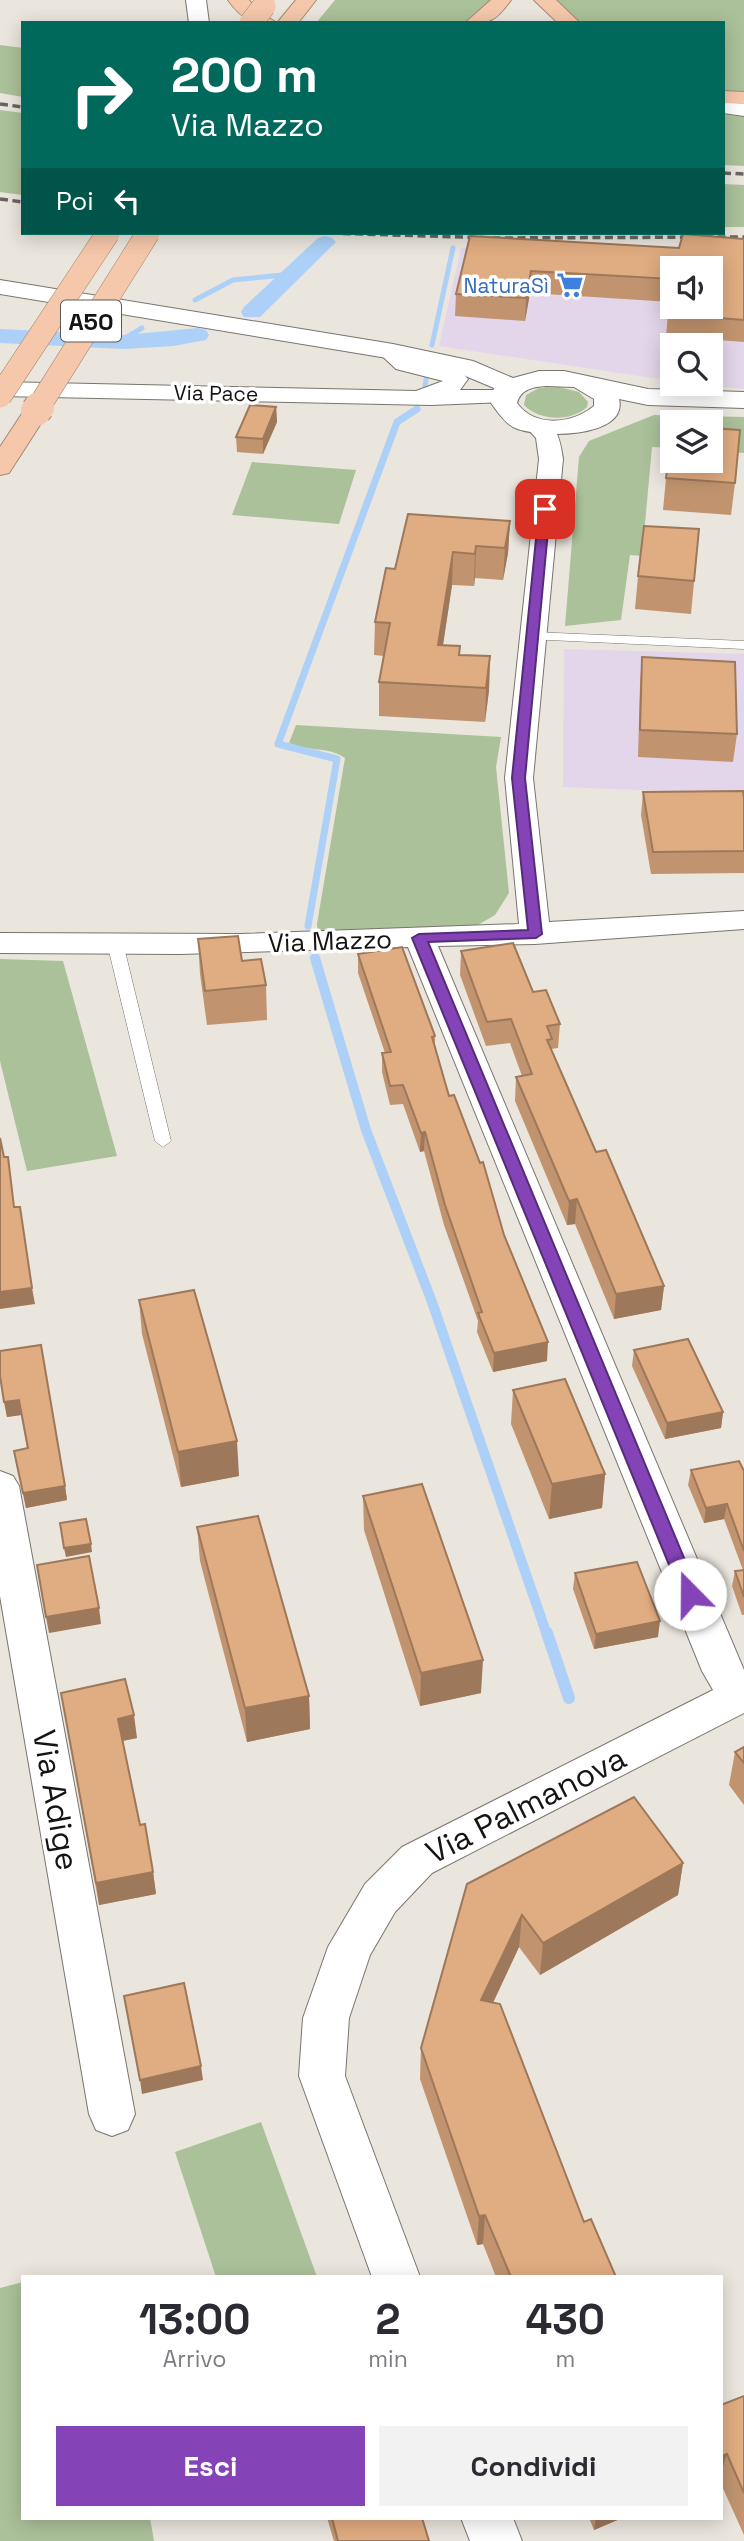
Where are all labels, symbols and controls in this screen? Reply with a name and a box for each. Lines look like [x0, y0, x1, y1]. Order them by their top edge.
text: 200 m [171, 44, 318, 106]
icon: right [56, 49, 147, 140]
text: Via Mazzo [171, 105, 324, 145]
icon: left [108, 182, 146, 220]
text: Poi [56, 184, 94, 218]
map controls [660, 256, 723, 473]
button: sound [660, 256, 723, 319]
supermarket icon: NaturaSì [555, 270, 585, 300]
place label: NaturaSì [463, 272, 549, 299]
road number: A50 [61, 300, 121, 342]
button: search [660, 333, 723, 396]
street label: Via Pace [173, 379, 259, 407]
button: layers [660, 410, 723, 473]
pin [515, 479, 575, 539]
icon: arrive [526, 490, 564, 528]
street label: Via Mazzo [267, 922, 393, 960]
position arrow [653, 1557, 727, 1631]
street label: Via Adige [24, 1727, 88, 1873]
street label: Via Palmanova [419, 1737, 633, 1873]
text: 13:00 [139, 2293, 250, 2346]
text: 2 [376, 2293, 400, 2346]
text: 430 [526, 2293, 605, 2346]
text: Arrivo [163, 2344, 226, 2374]
text: min [368, 2344, 408, 2374]
text: m [555, 2344, 575, 2374]
button: Esci [56, 2426, 365, 2506]
button: Condividi [379, 2426, 688, 2506]

